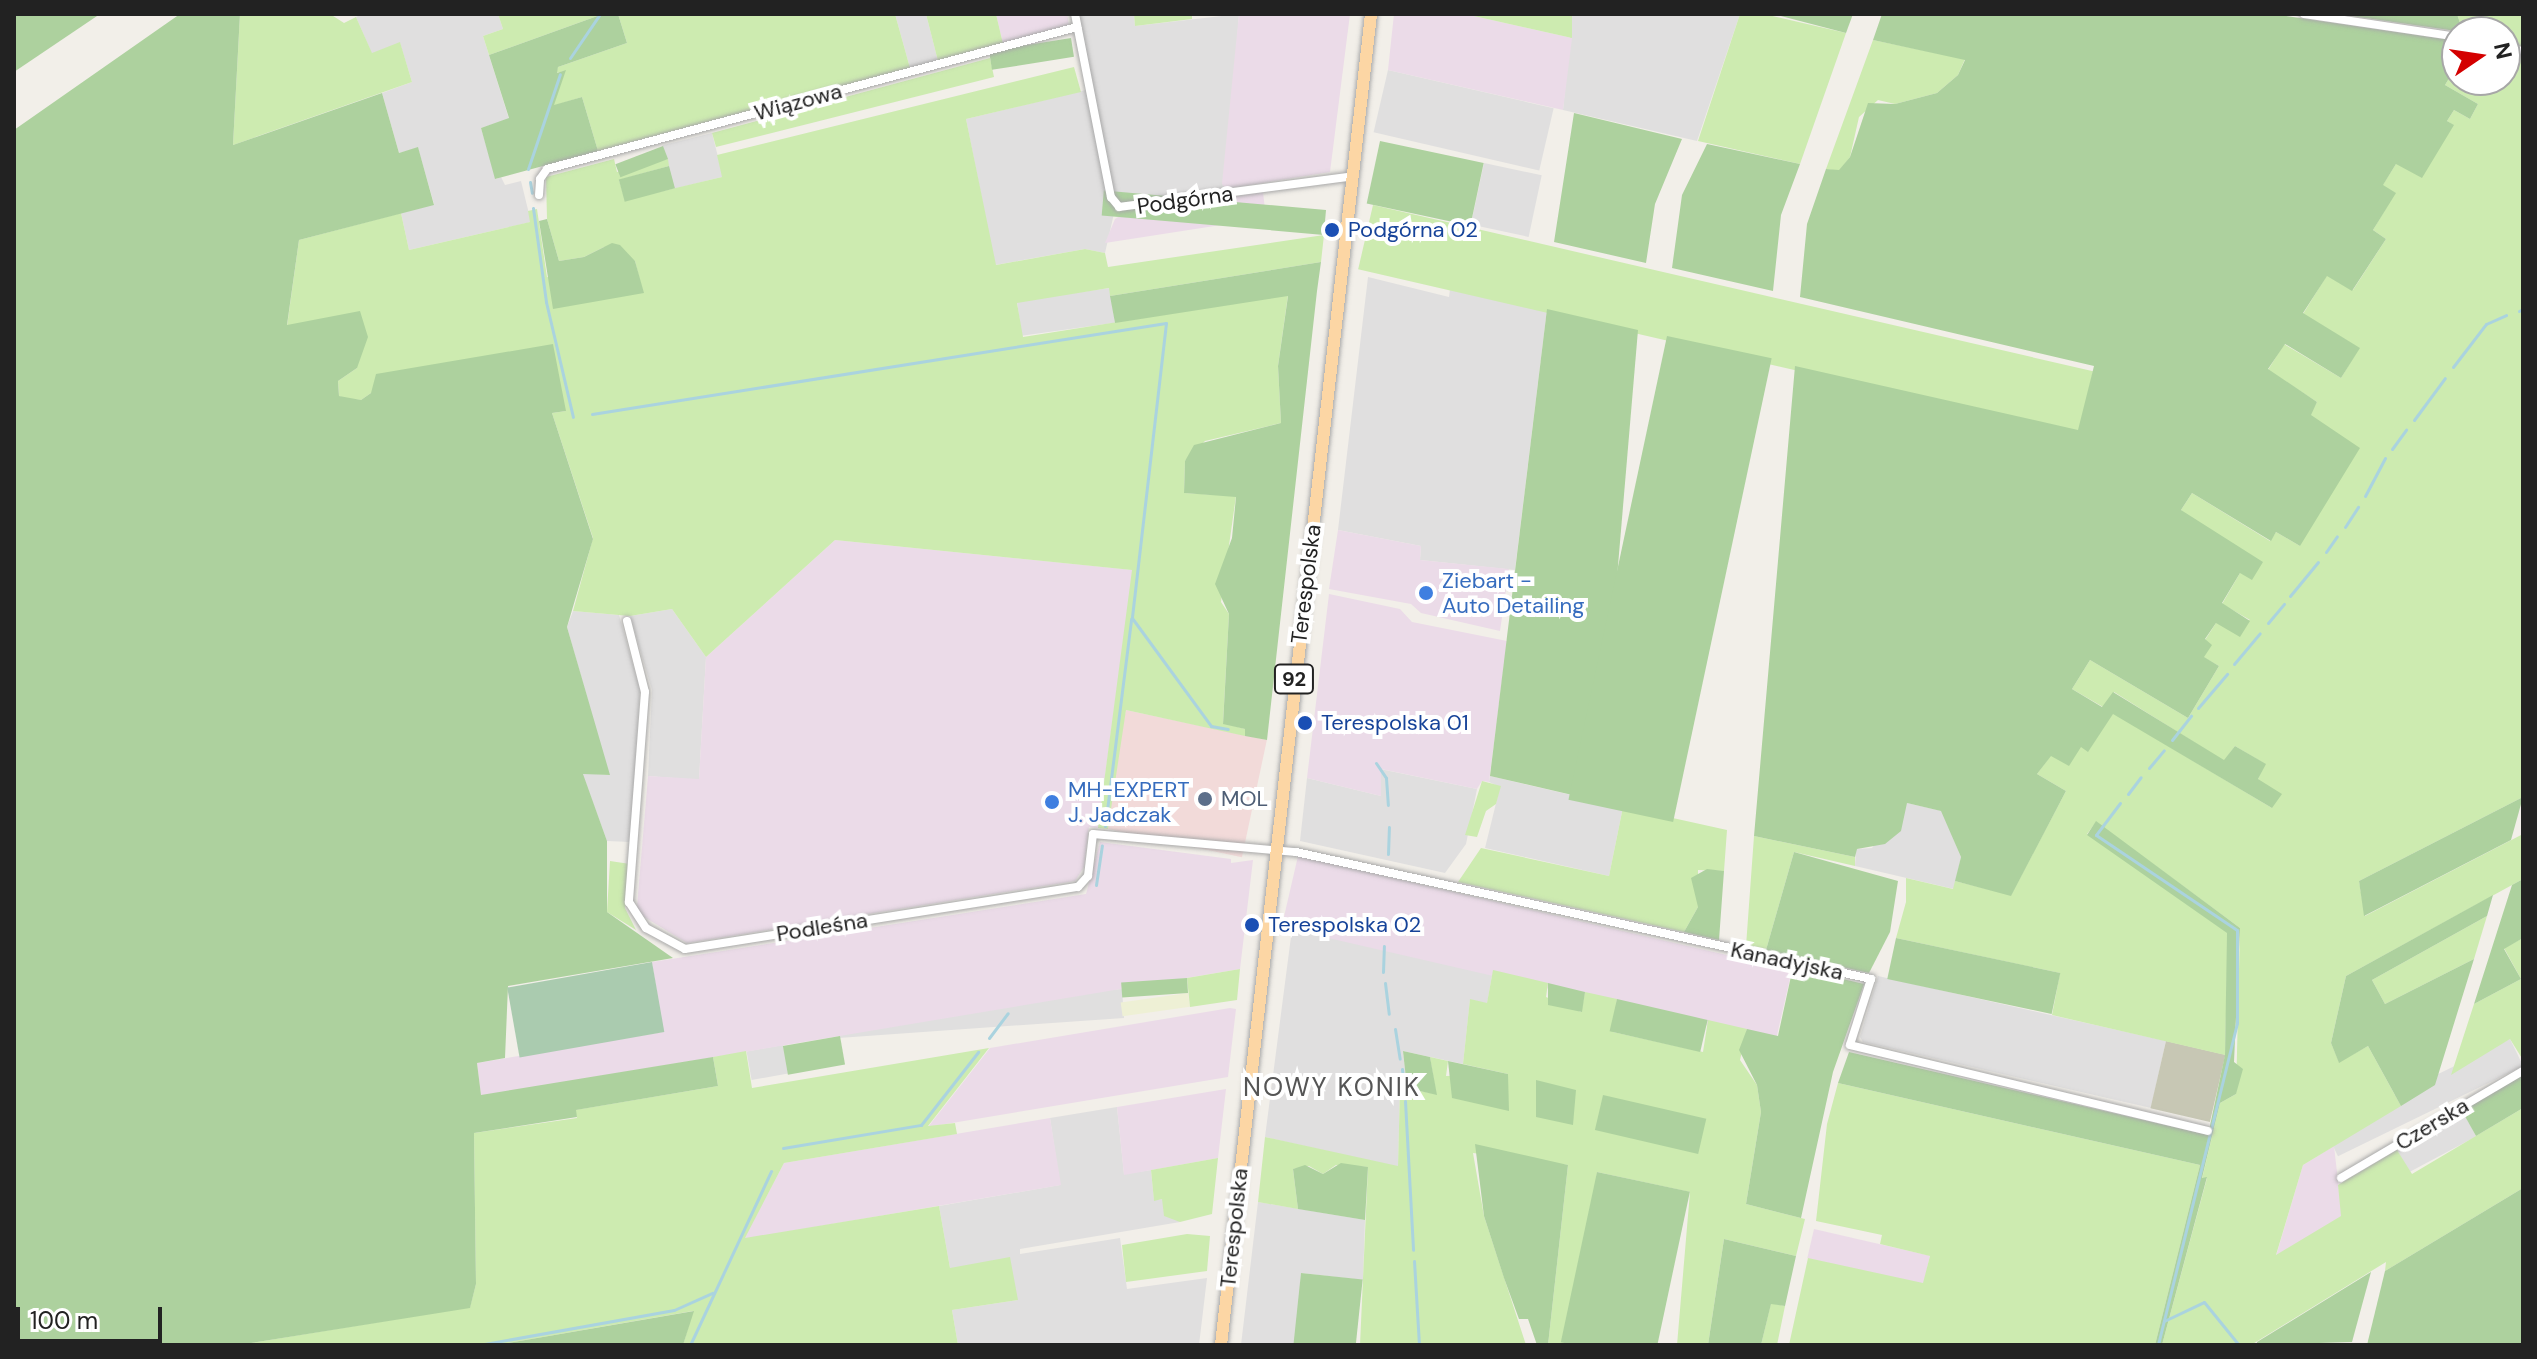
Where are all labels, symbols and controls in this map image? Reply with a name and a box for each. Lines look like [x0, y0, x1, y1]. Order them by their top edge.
north arrow [2441, 16, 2521, 96]
text: N [2487, 40, 2519, 62]
street label: Wiązowa [751, 78, 845, 126]
street label: Podgórna [1135, 180, 1235, 220]
place label: Podgórna 02 [1348, 217, 1478, 243]
marker: Podgórna 02 [1323, 221, 1341, 239]
street label: Terespolska [1286, 523, 1326, 645]
place label: Ziebart - Auto Detailing [1442, 567, 1584, 618]
marker: Ziebart - Auto Detailing [1417, 584, 1435, 602]
road number: 92 [1272, 663, 1316, 695]
place label: Terespolska 01 [1321, 710, 1469, 736]
marker: Terespolska 01 [1296, 714, 1314, 732]
place label: MH-EXPERT J. Jadczak [1068, 776, 1190, 828]
place label: MOL [1221, 786, 1268, 812]
marker: MOL [1196, 790, 1214, 808]
marker: MH-EXPERT J. Jadczak [1043, 793, 1061, 811]
street label: Podleśna [774, 907, 870, 947]
place label: Terespolska 02 [1268, 912, 1421, 938]
marker: Terespolska 02 [1243, 916, 1261, 934]
street label: Kanadyjska [1728, 936, 1846, 986]
district label: NOWY KONIK [1243, 1072, 1421, 1104]
street label: Czerska [2391, 1092, 2473, 1156]
street label: Terespolska [1215, 1167, 1253, 1289]
scale bar [20, 1291, 166, 1341]
text: 100 m [30, 1305, 98, 1336]

